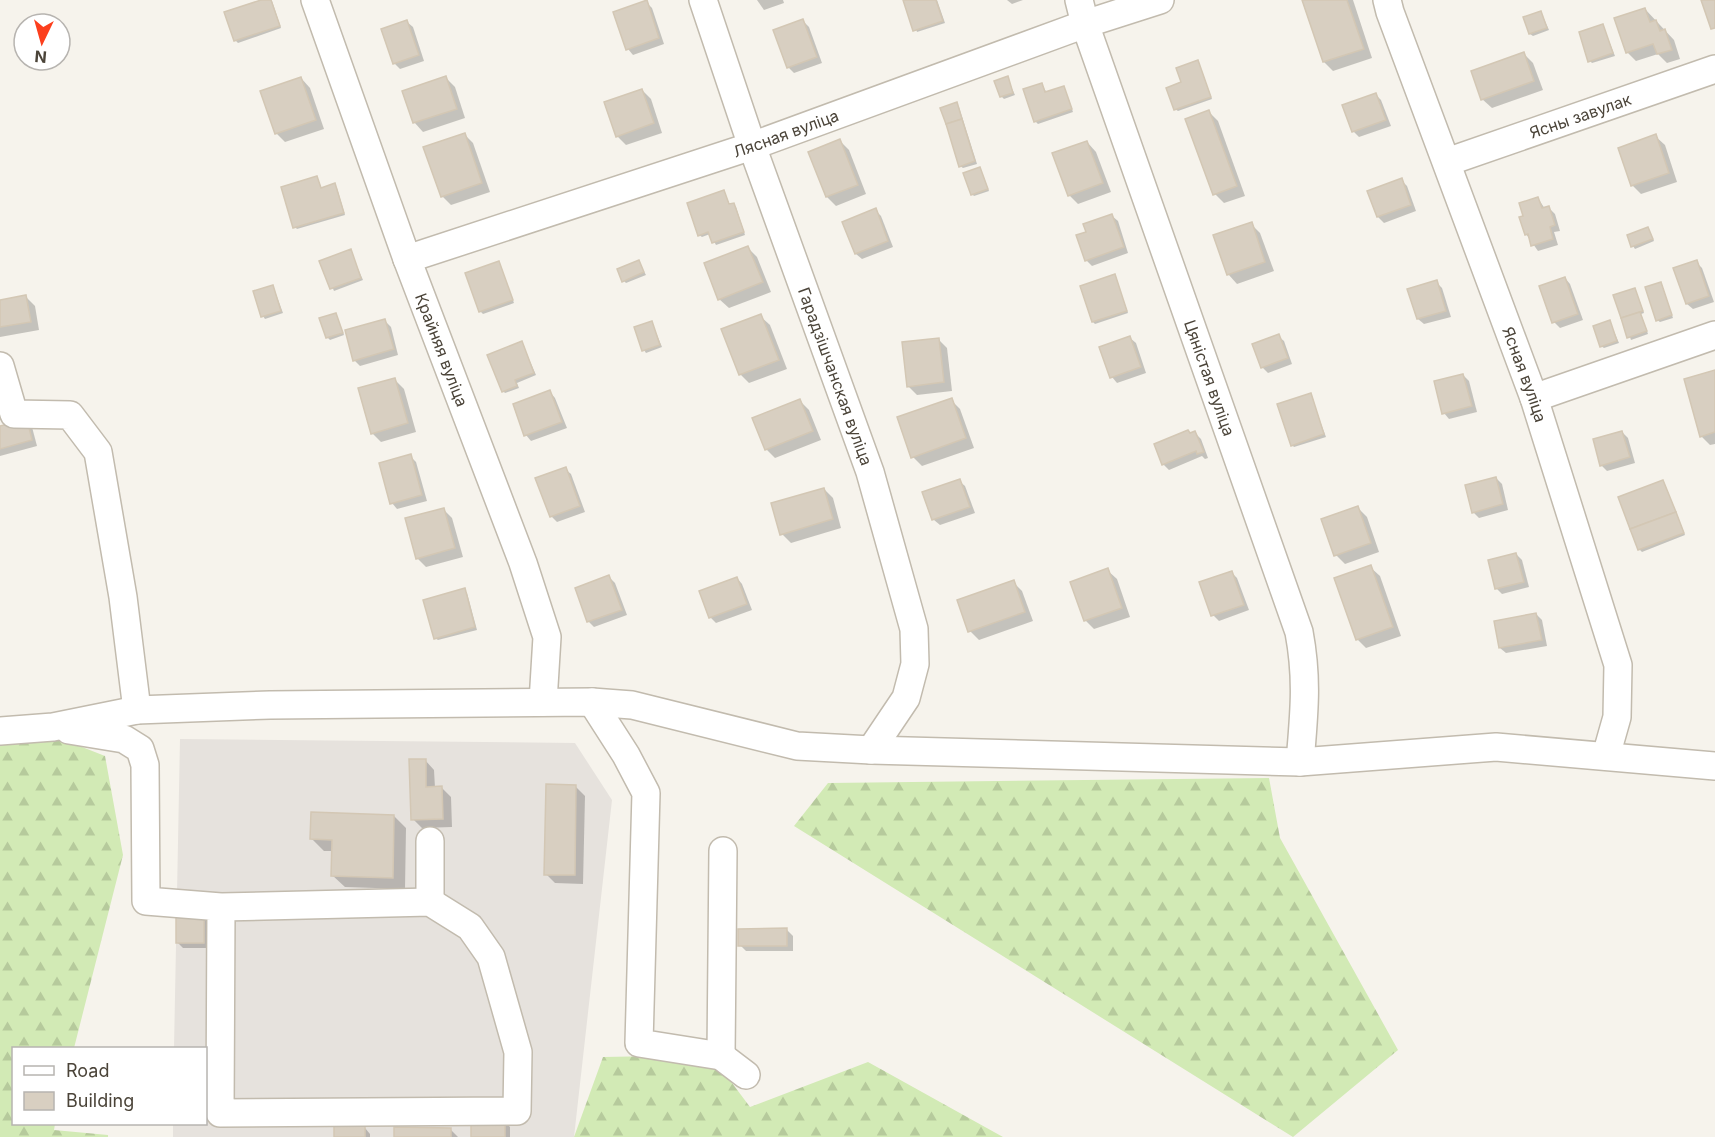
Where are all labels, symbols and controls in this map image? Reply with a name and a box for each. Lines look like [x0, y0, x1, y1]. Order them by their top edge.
north arrow [12, 12, 72, 72]
text: N [34, 46, 48, 67]
street label: Ясны завулак [1527, 89, 1634, 143]
street label: Лясная вуліца [730, 105, 841, 162]
street label: Гарадзішчанская вуліца [794, 285, 877, 468]
street label: Крайняя вуліца [411, 290, 472, 409]
street label: Цяністая вуліца [1180, 317, 1239, 439]
street label: Ясная вуліца [1498, 324, 1551, 425]
legend [12, 1047, 207, 1125]
text: Road [66, 1060, 109, 1081]
text: Building [66, 1090, 134, 1111]

